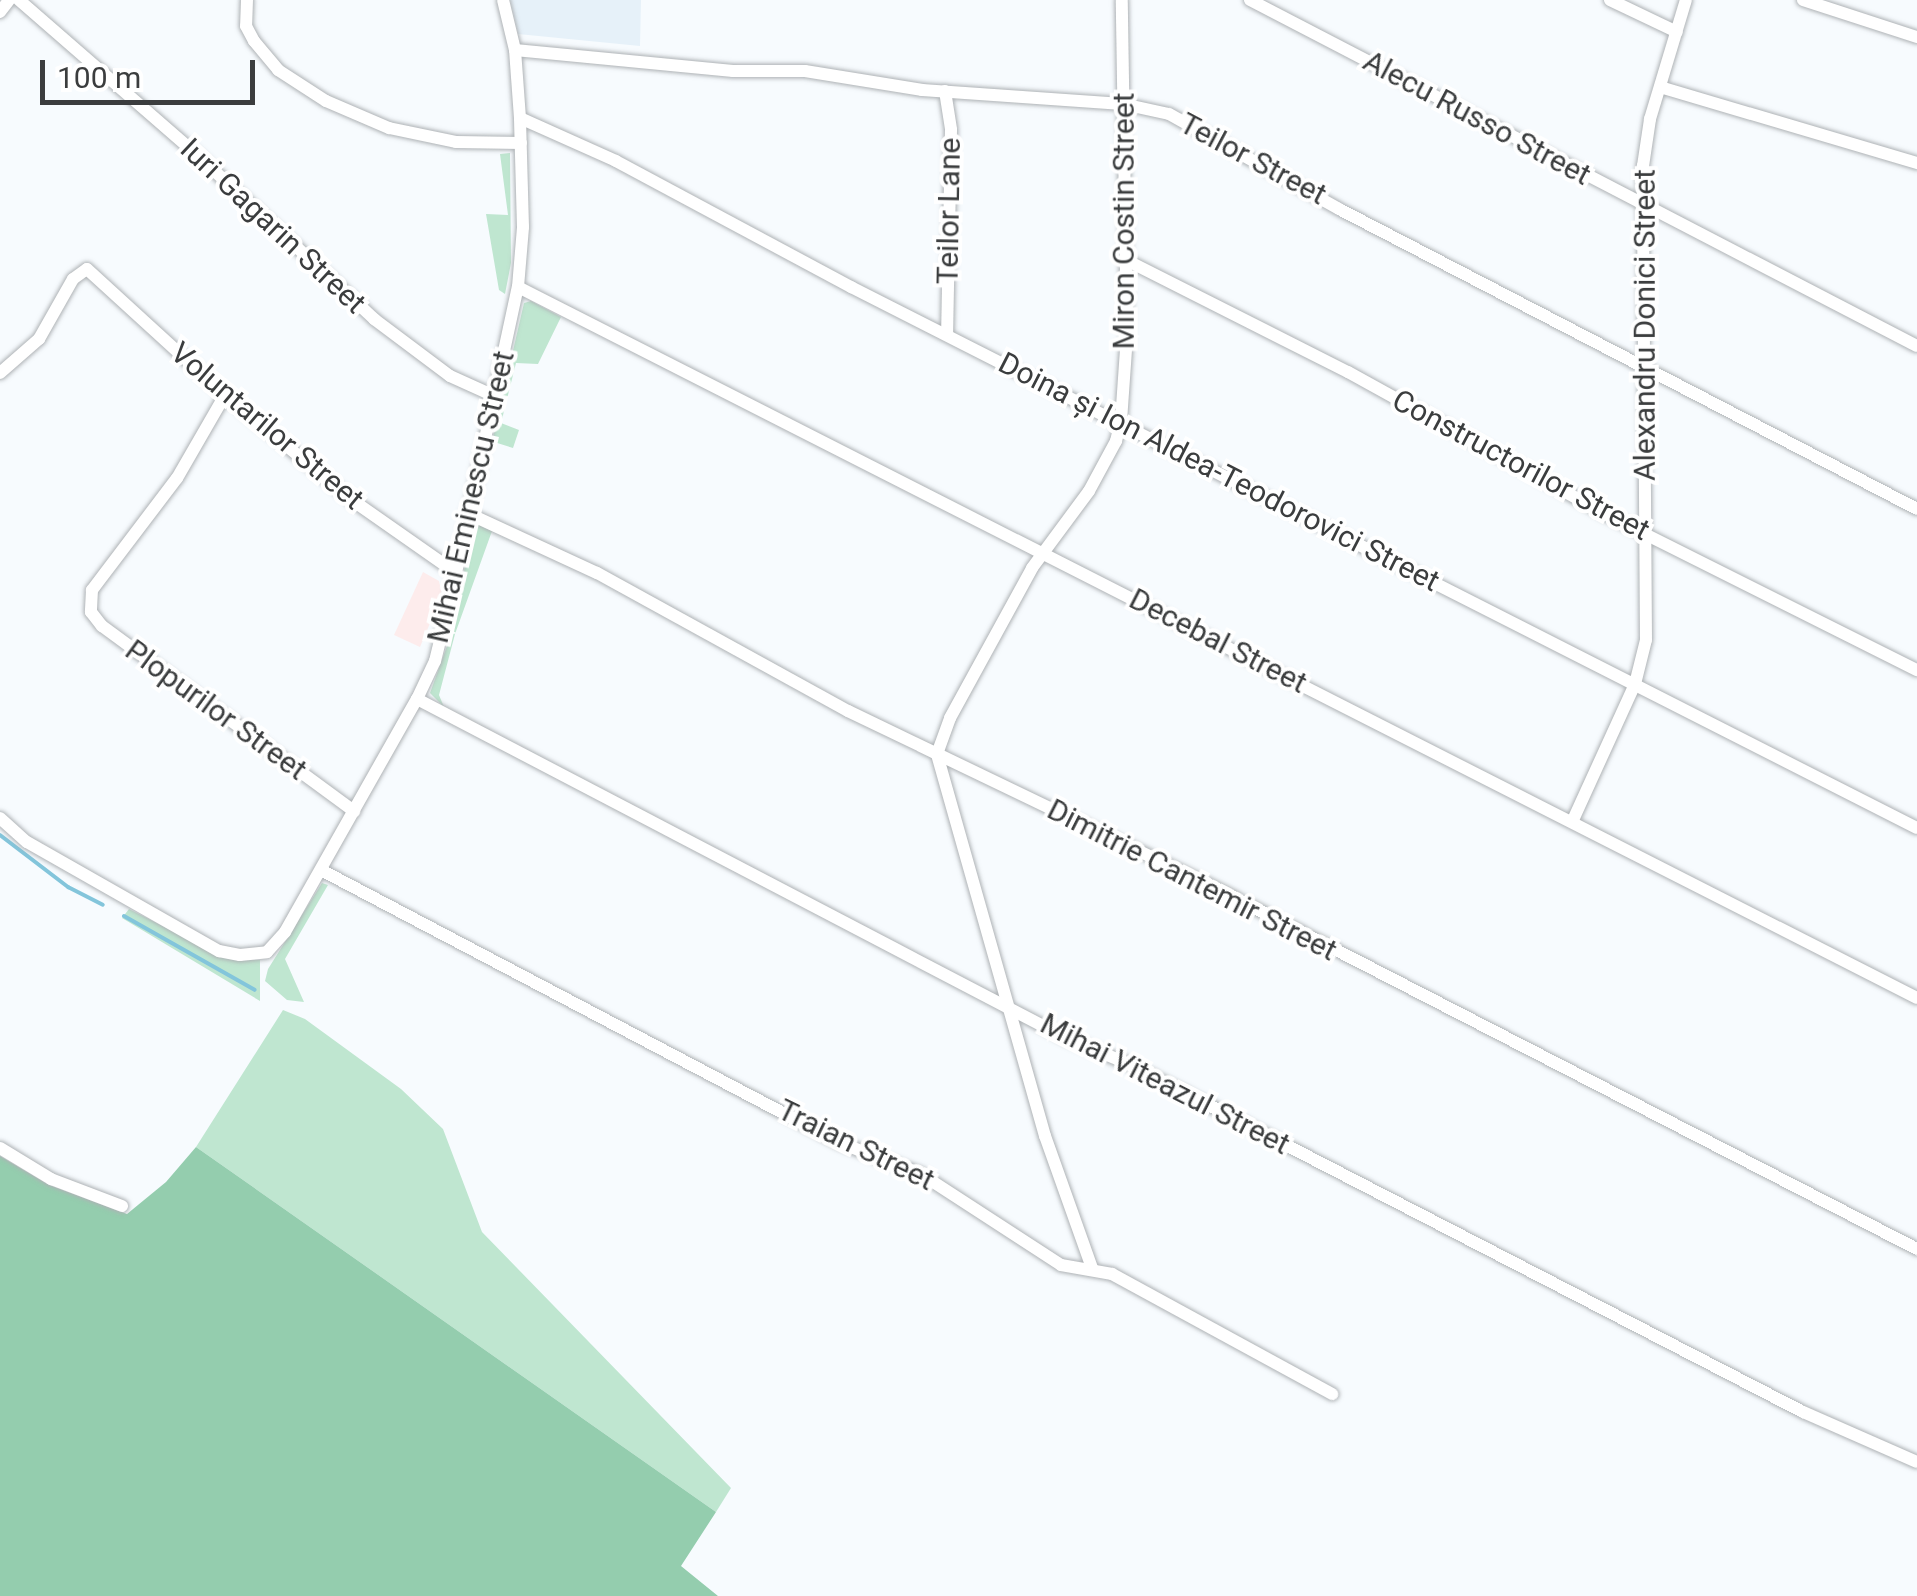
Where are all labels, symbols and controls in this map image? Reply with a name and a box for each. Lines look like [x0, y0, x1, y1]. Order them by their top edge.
scale bar [45, 40, 260, 102]
street label: Alecu Russo Street [1357, 43, 1597, 193]
text: 100 m [57, 60, 141, 95]
street label: Miron Costin Street [1106, 93, 1142, 349]
street label: Teilor Street [1174, 105, 1332, 213]
street label: Iuri Gagarin Street [173, 131, 373, 321]
street label: Teilor Lane [930, 137, 968, 285]
street label: Alexandru Donici Street [1627, 169, 1663, 481]
street label: Voluntarilor Street [163, 335, 371, 517]
street label: Doina și Ion Aldea-Teodorovici Street [993, 345, 1445, 599]
street label: Mihai Eminescu Street [420, 348, 522, 646]
street label: Constructorilor Street [1386, 382, 1656, 548]
street label: Decebal Street [1123, 581, 1313, 701]
street label: Plopurilor Street [118, 632, 314, 788]
street label: Dimitrie Cantemir Street [1041, 791, 1343, 969]
street label: Mihai Viteazul Street [1034, 1006, 1296, 1162]
street label: Traian Street [772, 1092, 940, 1198]

